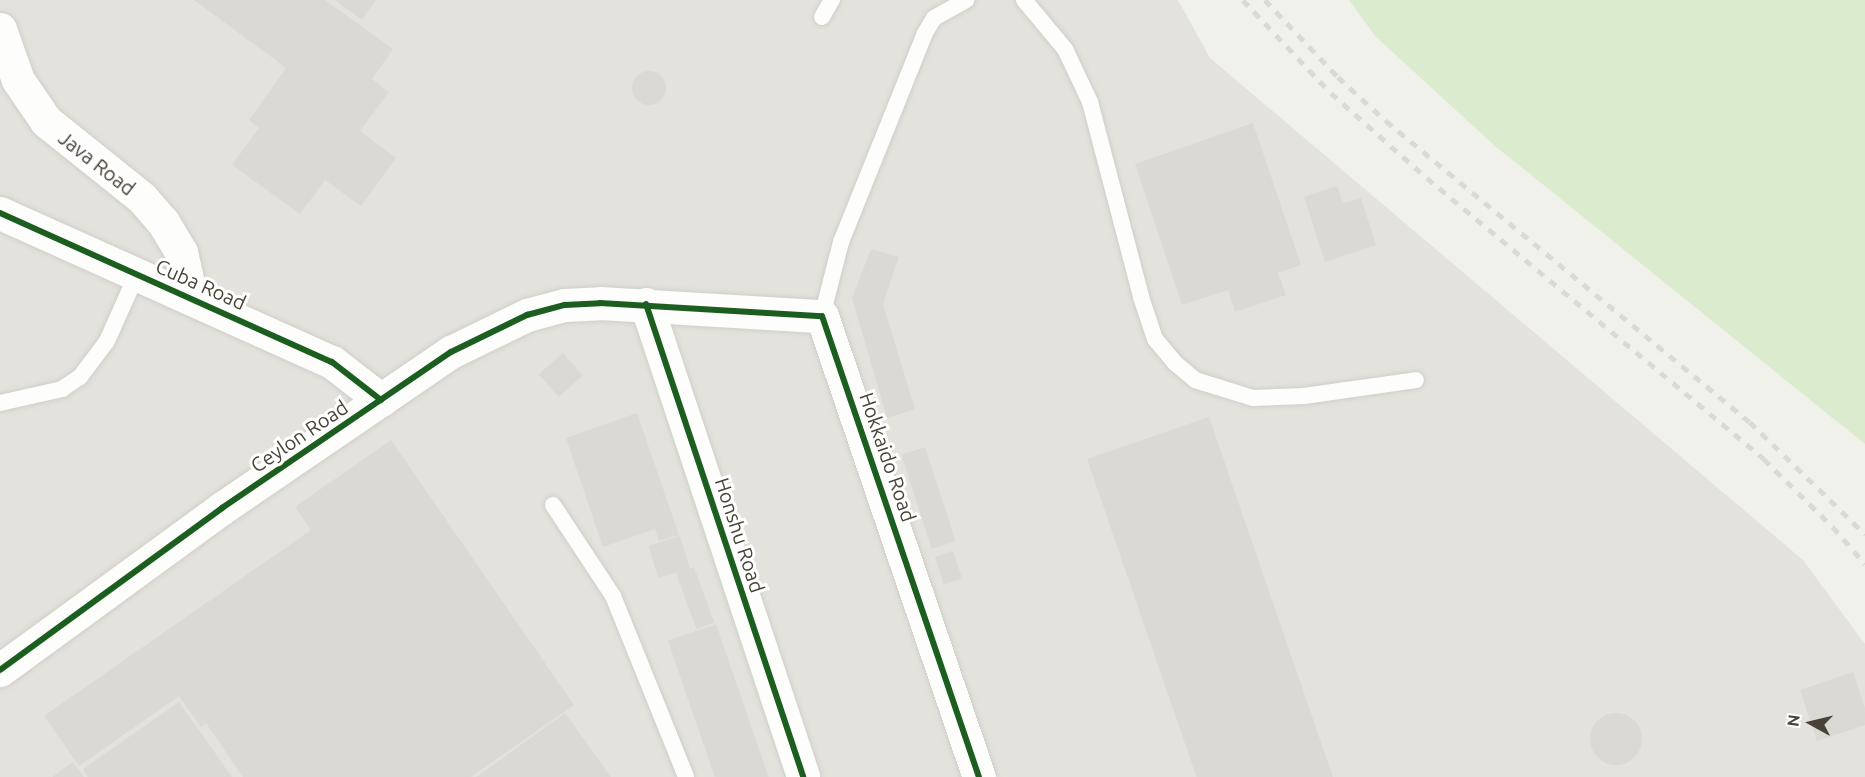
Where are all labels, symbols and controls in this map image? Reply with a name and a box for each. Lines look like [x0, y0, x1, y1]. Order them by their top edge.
street label: Java Road [54, 126, 140, 200]
street label: Cuba Road [152, 253, 250, 315]
street label: Hokkaido Road [855, 389, 921, 525]
street label: Ceylon Road [246, 395, 352, 477]
street label: Honshu Road [710, 475, 770, 595]
north arrow [1781, 693, 1841, 753]
text: N [1783, 713, 1803, 728]

